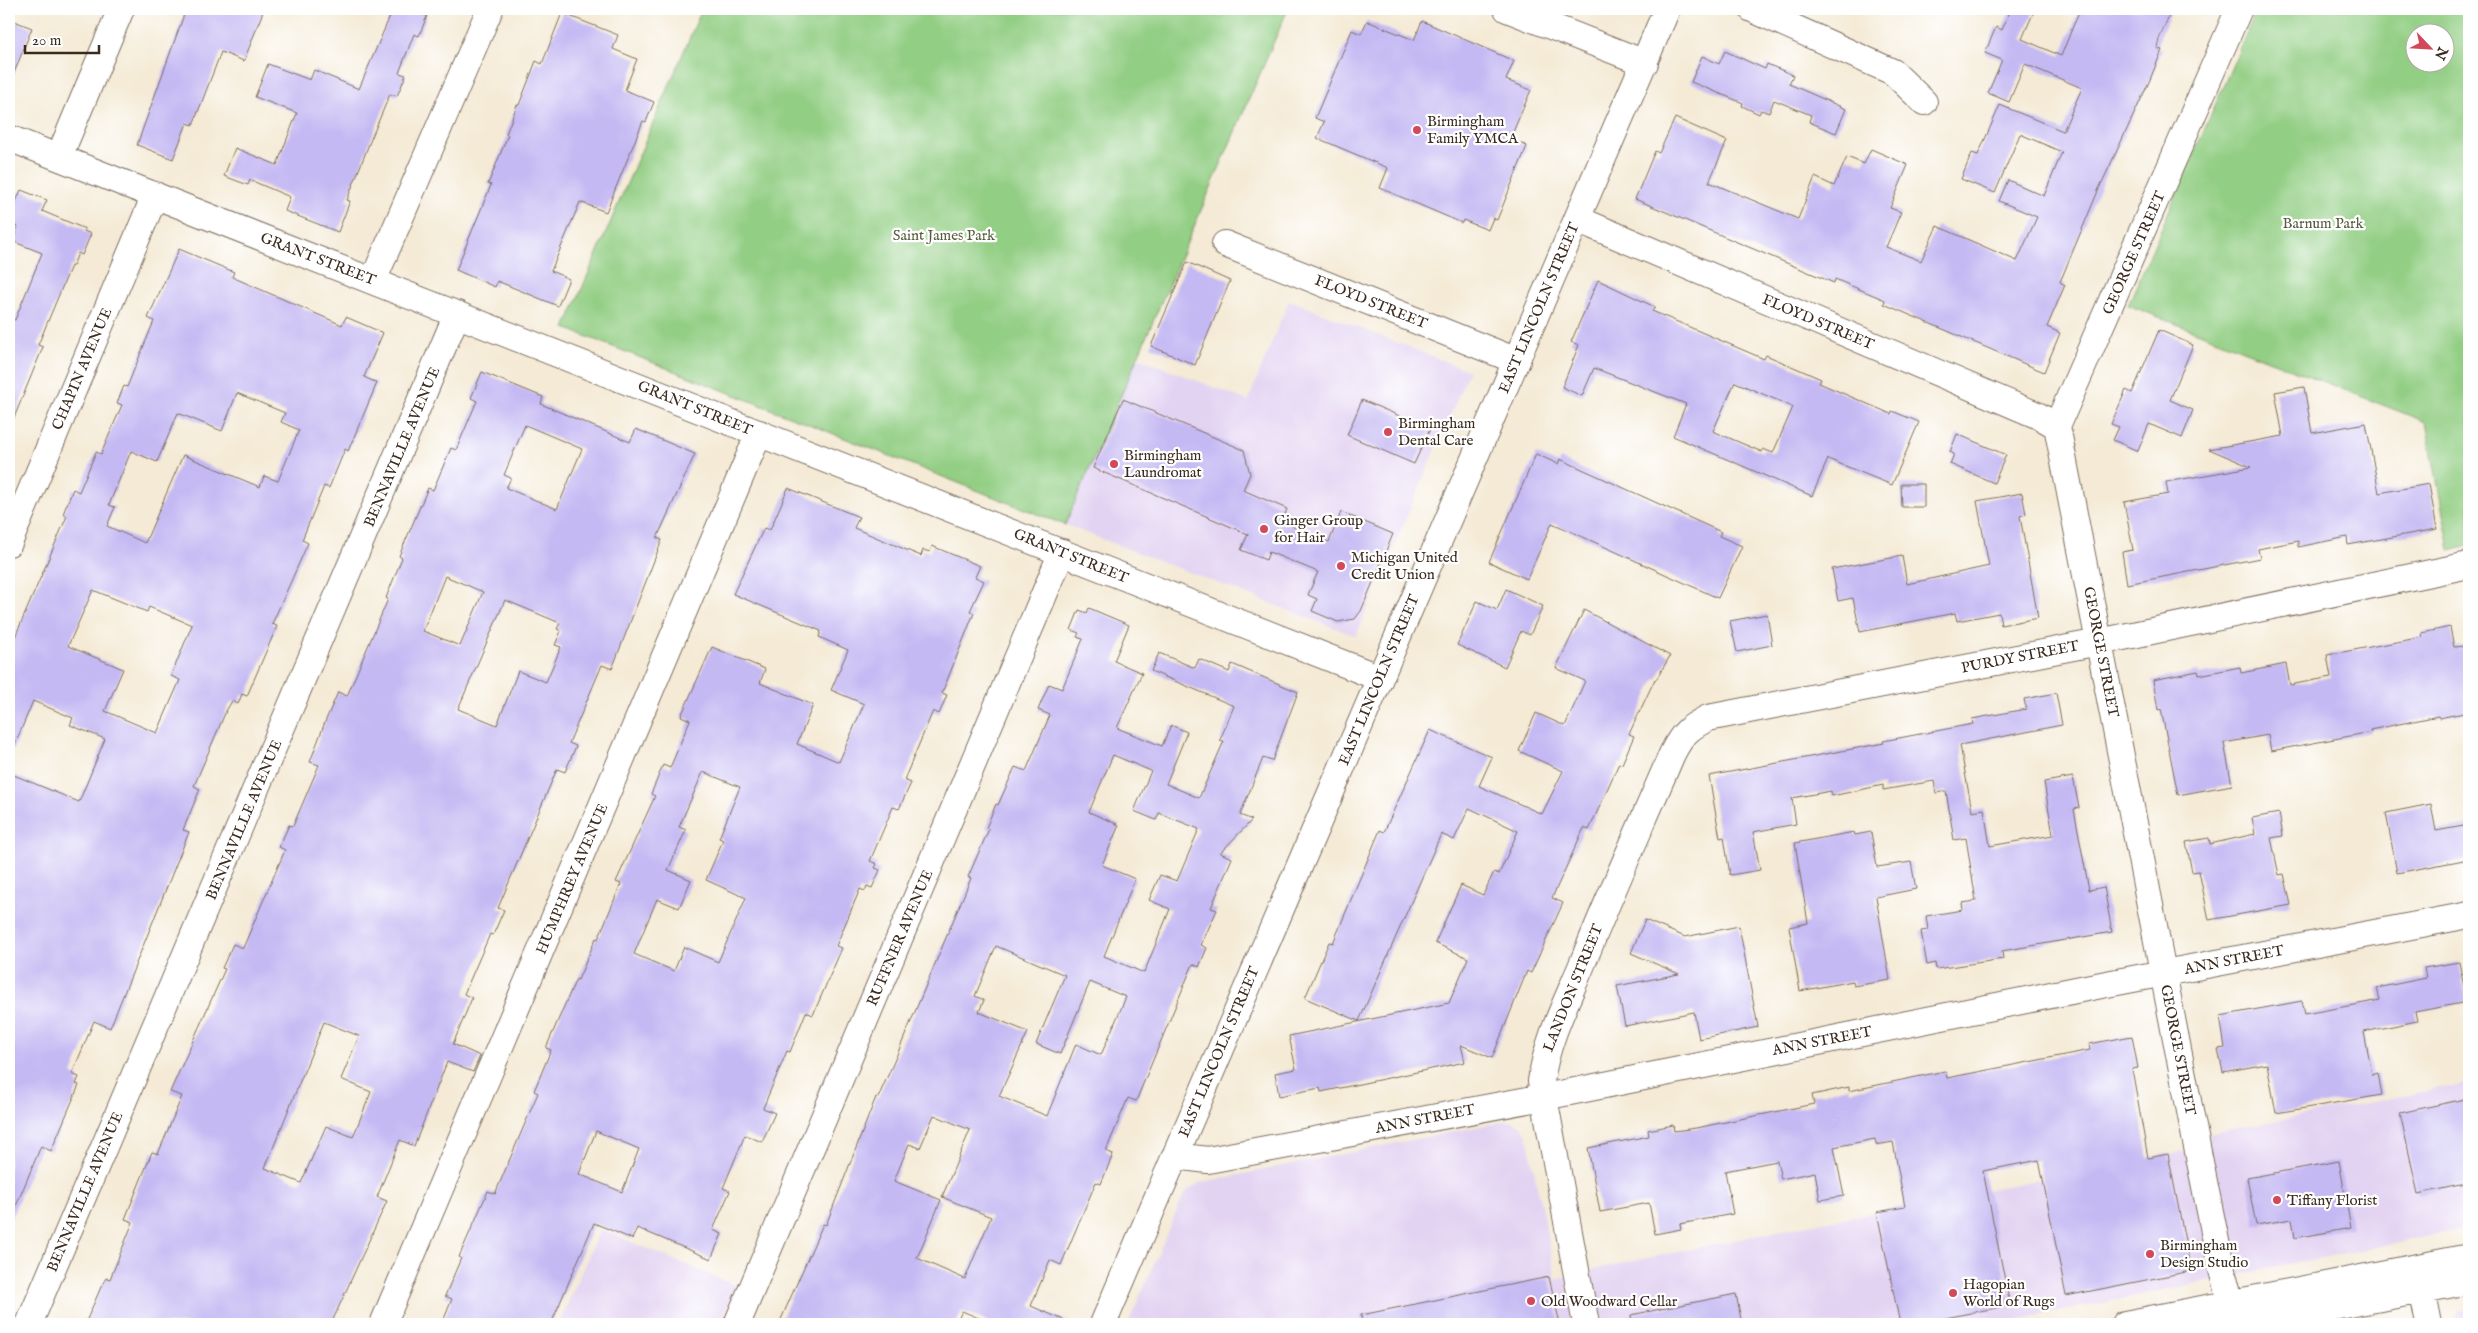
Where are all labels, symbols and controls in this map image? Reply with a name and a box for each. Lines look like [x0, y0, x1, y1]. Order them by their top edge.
scale bar [25, 22, 99, 54]
north arrow [2406, 22, 2456, 72]
text: 20 m [32, 31, 62, 50]
text: N [2430, 43, 2452, 62]
place label: Birmingham Family YMCA [1427, 112, 1519, 148]
marker: Birmingham Family YMCA [1411, 124, 1423, 136]
street label: GEORGE STREET [2098, 188, 2170, 318]
park label: Barnum Park [2283, 214, 2364, 233]
street label: EAST LINCOLN STREET [1494, 220, 1584, 396]
park label: Saint James Park [893, 226, 996, 245]
street label: GRANT STREET [258, 228, 378, 290]
street label: FLOYD STREET [1312, 271, 1430, 333]
street label: FLOYD STREET [1759, 290, 1877, 354]
street label: CHAPIN AVENUE [48, 305, 116, 433]
street label: BENNAVILLE AVENUE [360, 364, 444, 530]
street label: GRANT STREET [635, 376, 755, 440]
place label: Birmingham Dental Care [1398, 414, 1476, 450]
marker: Birmingham Dental Care [1382, 426, 1394, 438]
place label: Birmingham Laundromat [1124, 446, 1202, 482]
marker: Birmingham Laundromat [1108, 458, 1120, 470]
place label: Ginger Group for Hair [1274, 511, 1363, 547]
marker: Ginger Group for Hair [1258, 523, 1270, 535]
street label: GRANT STREET [1011, 524, 1131, 588]
place label: Michigan United Credit Union [1351, 548, 1459, 584]
marker: Michigan United Credit Union [1335, 560, 1347, 572]
street label: GEORGE STREET [2079, 585, 2123, 719]
street label: EAST LINCOLN STREET [1334, 592, 1424, 768]
street label: PURDY STREET [1960, 636, 2080, 678]
street label: BENNAVILLE AVENUE [202, 737, 286, 903]
street label: HUMPHREY AVENUE [532, 801, 612, 957]
street label: RUFFNER AVENUE [863, 867, 937, 1009]
street label: LANDON STREET [1539, 921, 1607, 1055]
street label: ANN STREET [2182, 941, 2285, 979]
street label: EAST LINCOLN STREET [1174, 964, 1264, 1140]
street label: GEORGE STREET [2156, 983, 2200, 1117]
street label: ANN STREET [1770, 1022, 1873, 1060]
street label: ANN STREET [1373, 1100, 1476, 1138]
street label: BENNAVILLE AVENUE [43, 1109, 127, 1275]
place label: Tiffany Florist [2287, 1191, 2377, 1210]
marker: Tiffany Florist [2271, 1194, 2283, 1206]
place label: Birmingham Design Studio [2160, 1236, 2248, 1272]
marker: Birmingham Design Studio [2144, 1248, 2156, 1260]
place label: Hagopian World of Rugs [1963, 1275, 2055, 1311]
marker: Hagopian World of Rugs [1947, 1287, 1959, 1299]
place label: Old Woodward Cellar [1541, 1292, 1678, 1311]
marker: Old Woodward Cellar [1525, 1295, 1537, 1307]

